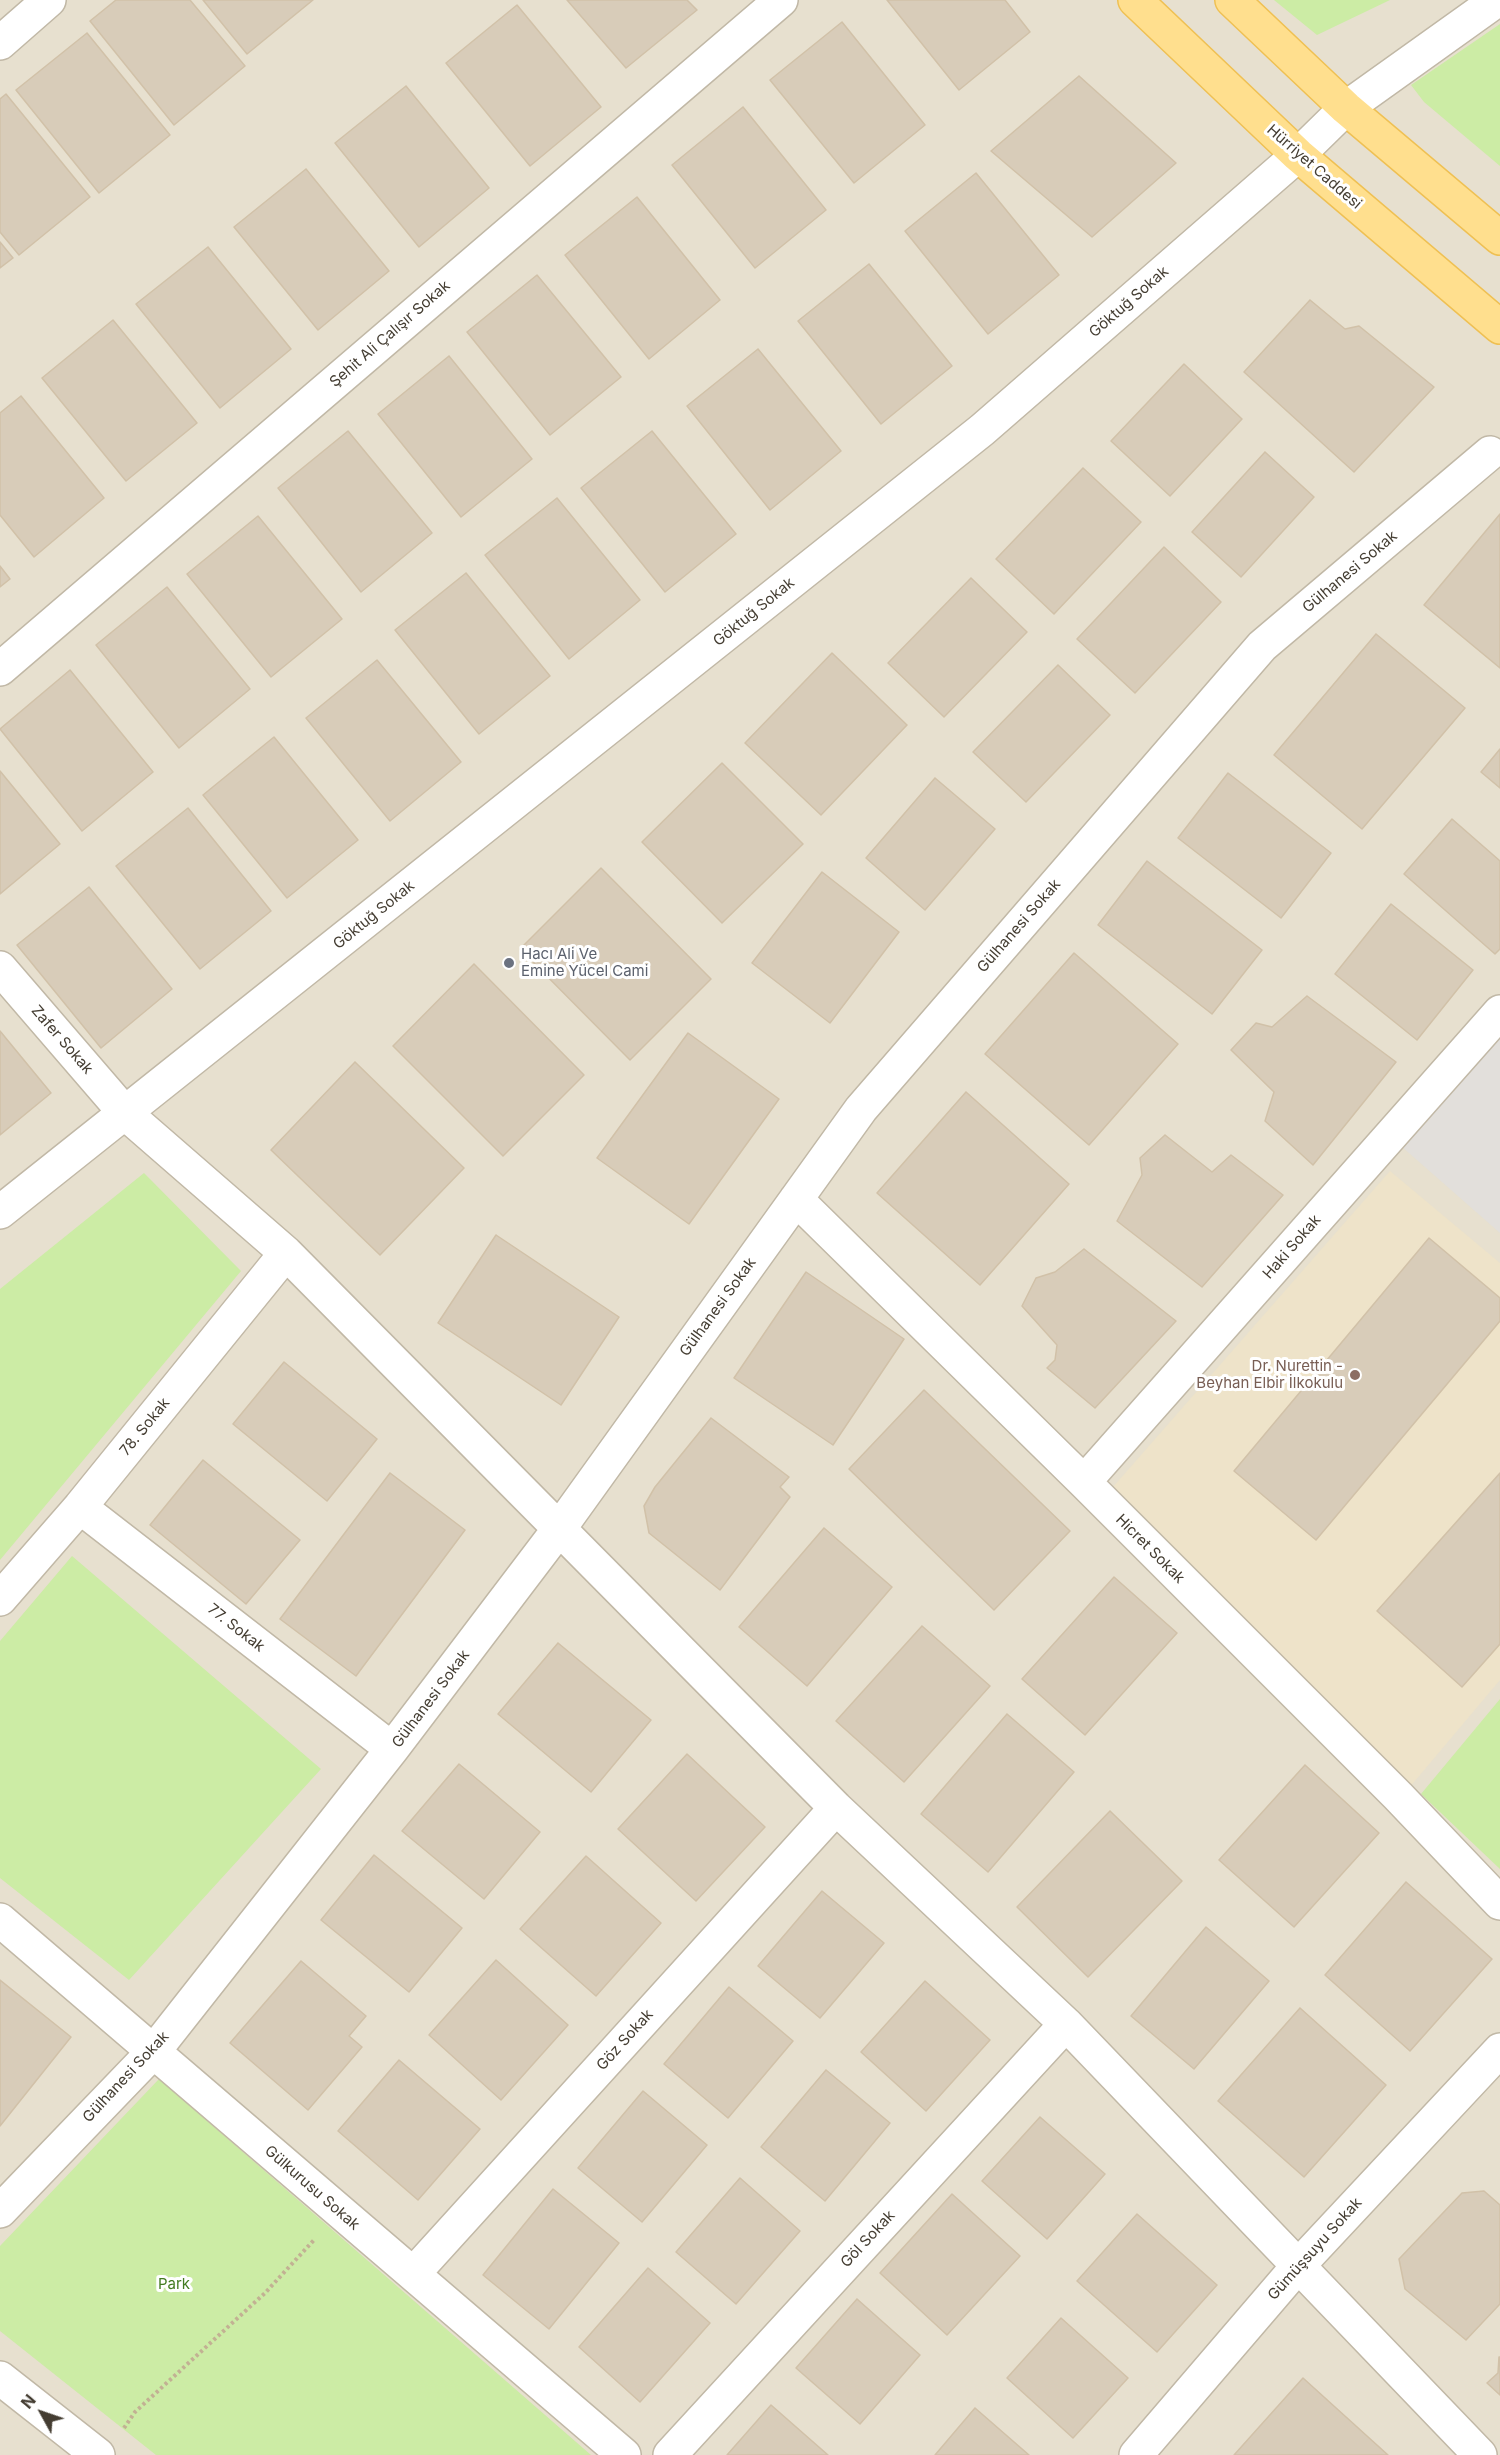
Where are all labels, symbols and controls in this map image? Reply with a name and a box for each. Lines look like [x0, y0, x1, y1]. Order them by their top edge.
street label: Hürriyet Caddesi [1263, 121, 1365, 213]
street label: Göktuğ Sokak [1086, 263, 1172, 341]
street label: Şehit Ali Çalışır Sokak [326, 277, 454, 391]
street label: Gülhanesi Sokak [1299, 527, 1401, 617]
street label: Göktuğ Sokak [710, 574, 798, 650]
street label: Gülhanesi Sokak [974, 876, 1064, 976]
street label: Göktuğ Sokak [330, 877, 418, 953]
place label: Hacı Ali Ve Emine Yücel Cami [521, 945, 648, 980]
marker: Hacı Ali Ve Emine Yücel Cami [502, 956, 516, 970]
street label: Zafer Sokak [27, 1002, 97, 1078]
street label: Haki Sokak [1259, 1211, 1325, 1283]
street label: Gülhanesi Sokak [676, 1254, 760, 1360]
place label: Dr. Nurettin - Beyhan Elbir İlkokulu [1196, 1357, 1343, 1392]
marker: Dr. Nurettin - Beyhan Elbir İlkokulu [1348, 1368, 1362, 1382]
street label: 78. Sokak [116, 1394, 174, 1460]
street label: Hicret Sokak [1112, 1511, 1188, 1587]
street label: 77. Sokak [204, 1600, 268, 1656]
street label: Gülhanesi Sokak [388, 1647, 474, 1751]
street label: Göz Sokak [593, 2006, 657, 2074]
street label: Gülhanesi Sokak [79, 2028, 173, 2126]
street label: Gülkurusu Sokak [261, 2142, 363, 2234]
street label: Gümüşsuyu Sokak [1264, 2194, 1366, 2304]
street label: Göl Sokak [837, 2207, 899, 2271]
park label: Park [158, 2275, 190, 2293]
north arrow [12, 2383, 72, 2443]
text: N [17, 2390, 40, 2413]

